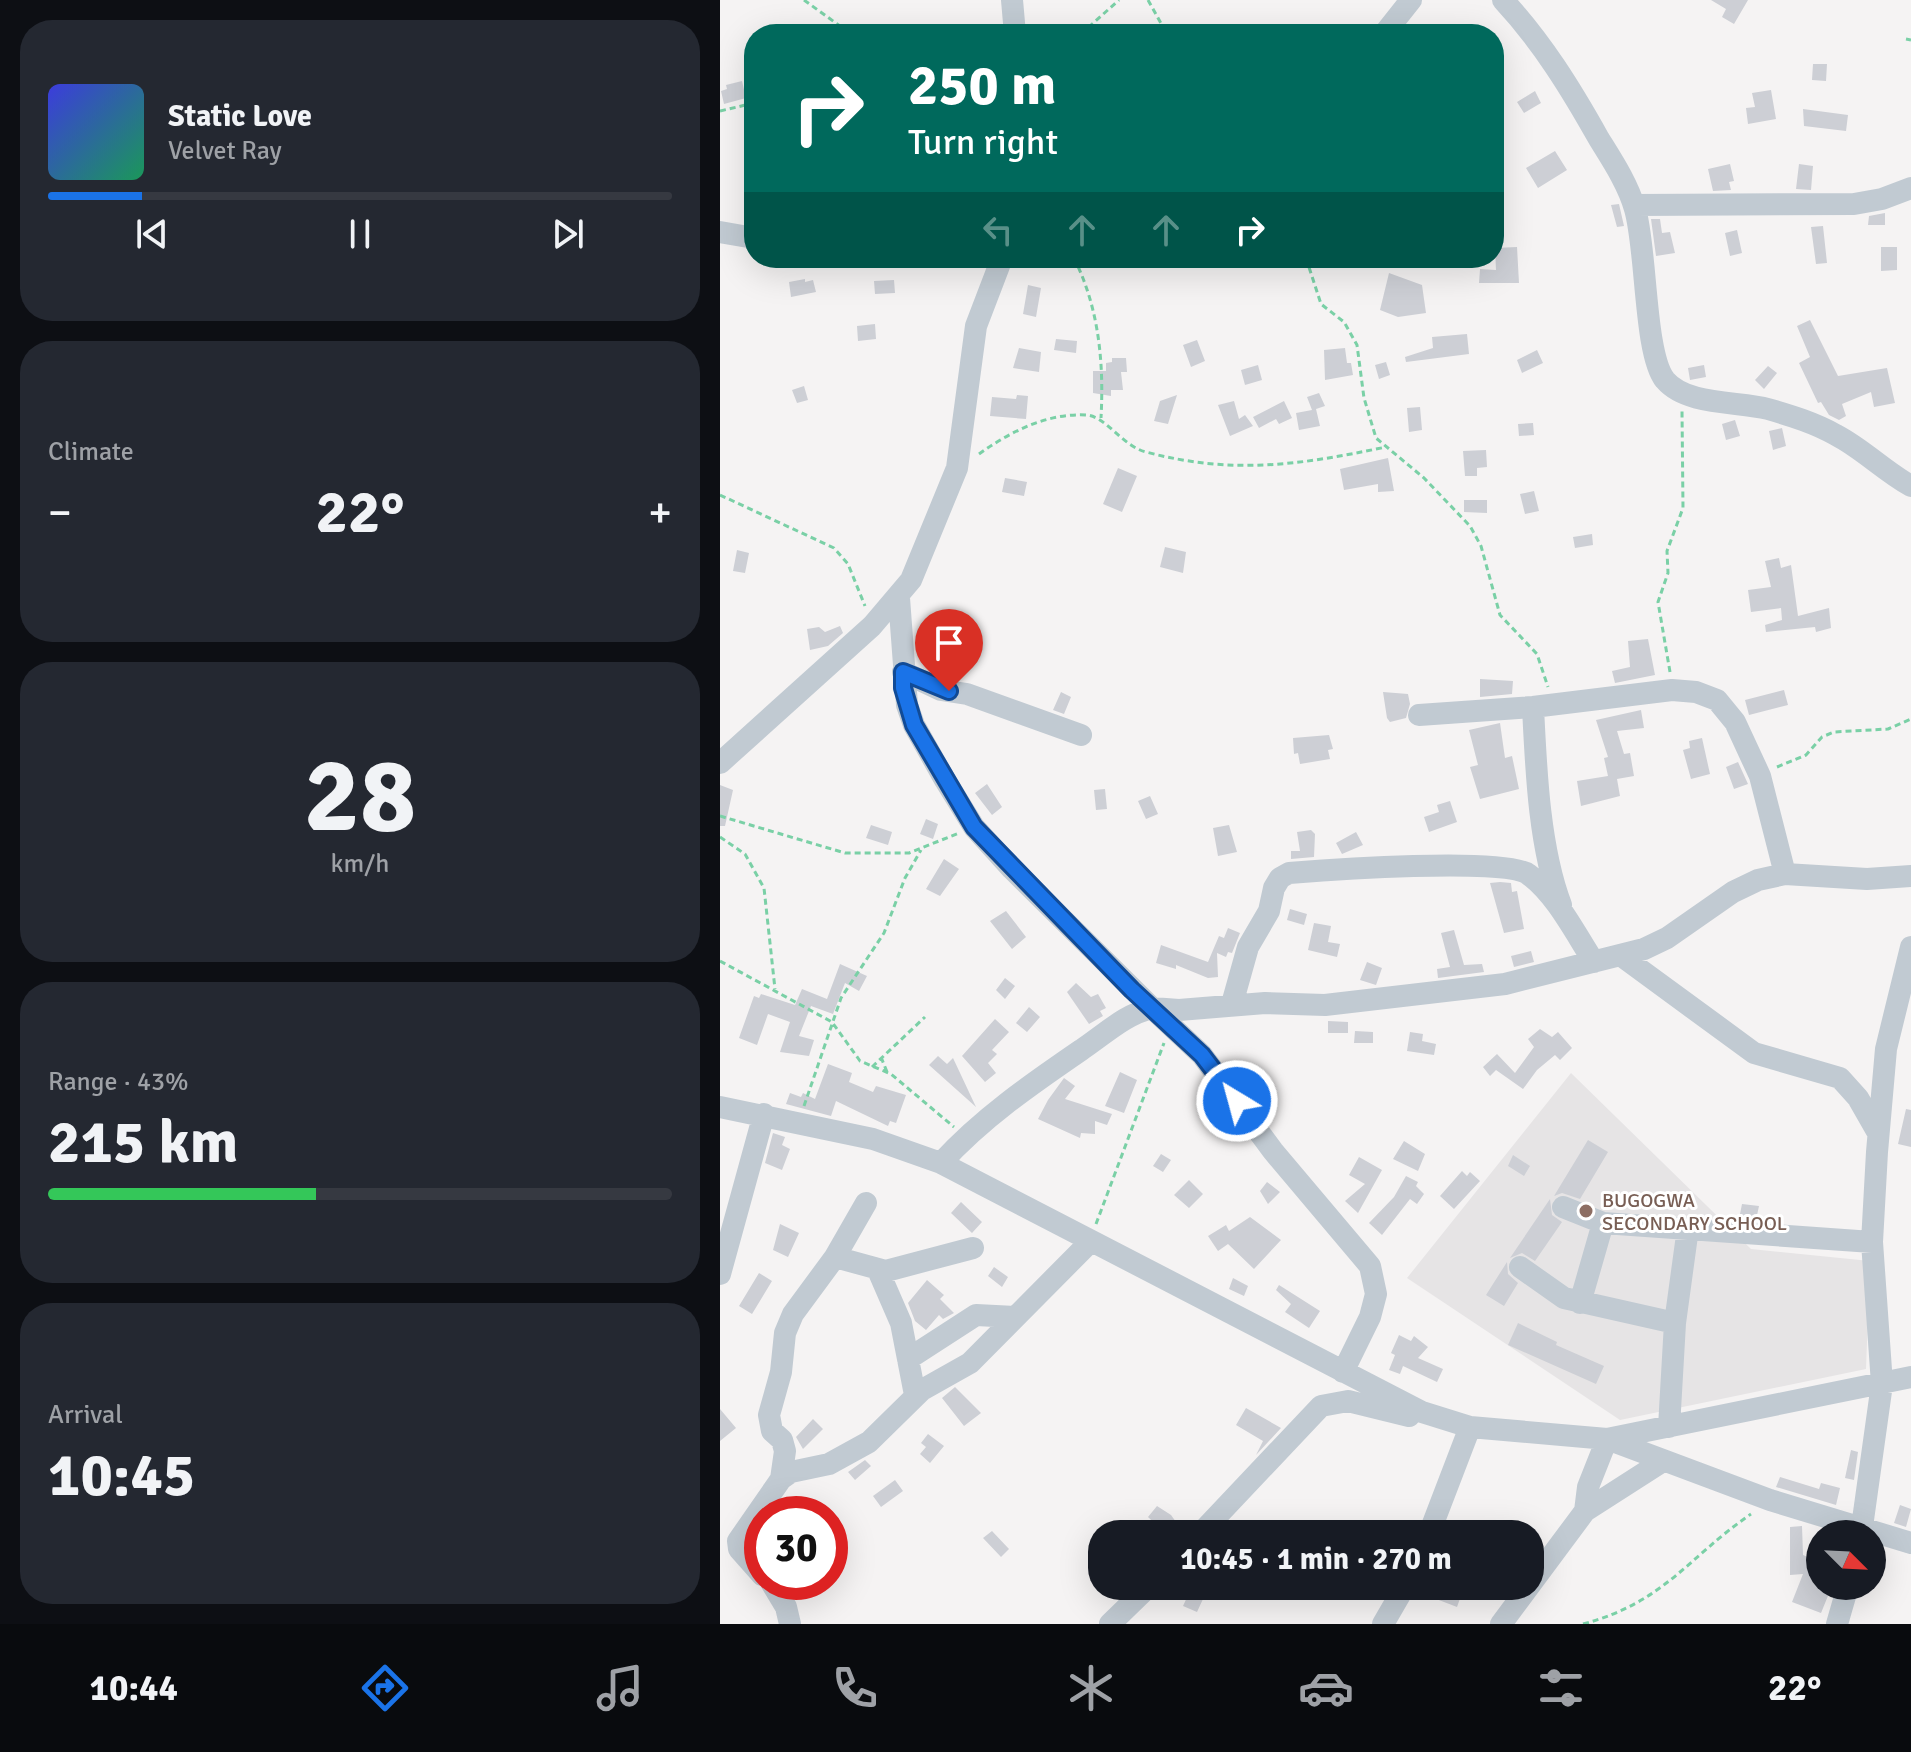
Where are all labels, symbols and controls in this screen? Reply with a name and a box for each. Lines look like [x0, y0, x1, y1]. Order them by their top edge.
text: 250 m [908, 51, 1056, 120]
icon: right [776, 56, 880, 160]
text: Static Love [168, 98, 312, 135]
text: Turn right [908, 120, 1058, 165]
text: Velvet Ray [168, 135, 282, 167]
icon: left [976, 208, 1020, 252]
icon: ahead [1060, 208, 1104, 252]
icon: ahead [1144, 208, 1188, 252]
icon: right [1228, 208, 1272, 252]
icon: previous [130, 212, 174, 256]
icon: pause [338, 212, 382, 256]
icon: next [546, 212, 590, 256]
text: Climate [48, 436, 134, 468]
text: 22° [316, 476, 404, 550]
text: − [48, 486, 72, 540]
text: + [648, 486, 672, 540]
pin [915, 609, 983, 691]
icon: arrive [927, 621, 971, 665]
text: 28 [304, 732, 416, 860]
text: km/h [331, 848, 389, 880]
position arrow [1195, 1059, 1279, 1143]
text: Range · 43% [48, 1066, 189, 1098]
text: 215 km [48, 1106, 238, 1180]
place label: BUGOGWA SECONDARY SCHOOL [1602, 1188, 1787, 1236]
marker: BUGOGWA SECONDARY SCHOOL [1577, 1202, 1595, 1220]
text: Arrival [48, 1399, 123, 1431]
text: 10:45 [48, 1439, 195, 1513]
speed limit sign: 30 [744, 1496, 848, 1600]
north arrow [1806, 1520, 1886, 1600]
map controls [1806, 1520, 1886, 1600]
text: 10:45 · 1 min · 270 m [1180, 1541, 1452, 1578]
icon: directions [357, 1660, 413, 1716]
icon: music [592, 1660, 648, 1716]
icon: phone [827, 1660, 883, 1716]
icon: climate [1063, 1660, 1119, 1716]
icon: car [1298, 1660, 1354, 1716]
icon: filters [1533, 1660, 1589, 1716]
text: 10:44 [90, 1666, 178, 1711]
text: 22° [1768, 1666, 1821, 1711]

